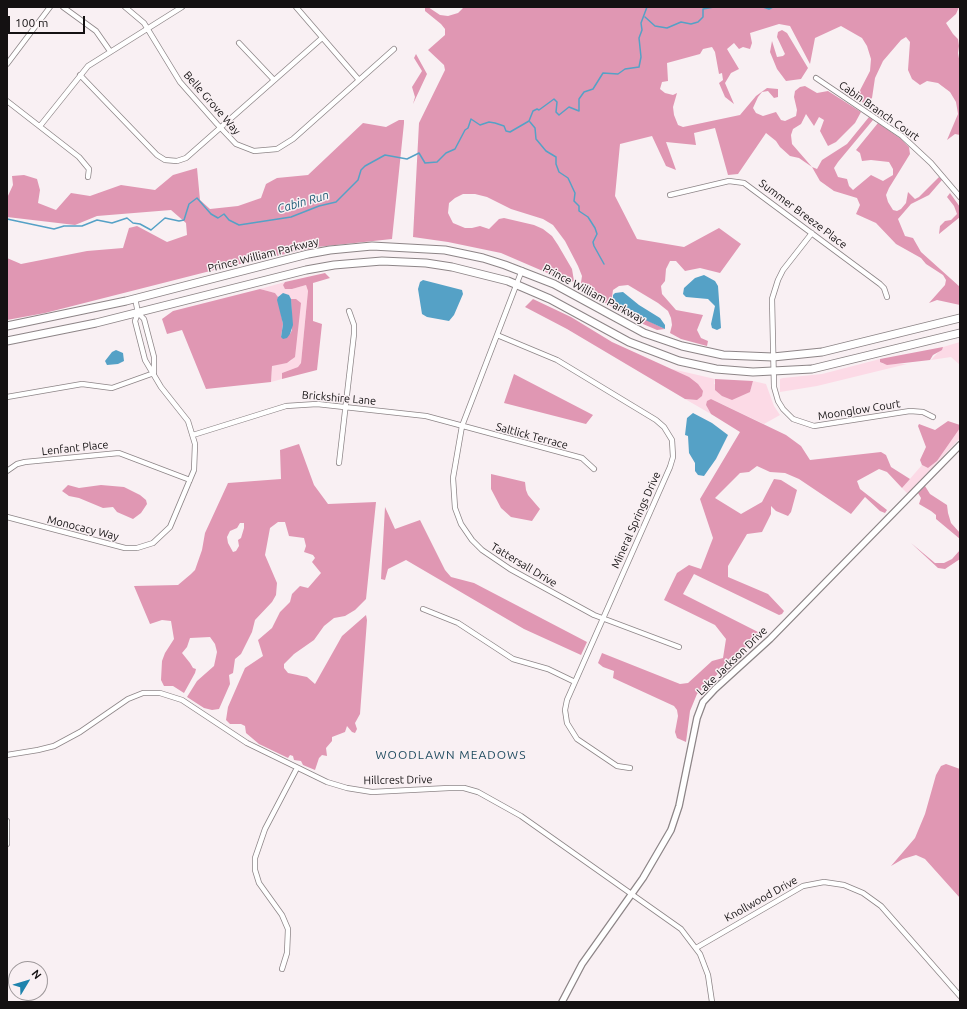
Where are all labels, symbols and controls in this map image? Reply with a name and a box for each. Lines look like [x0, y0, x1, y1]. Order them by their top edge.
scale bar [10, 8, 87, 34]
text: 100 m [15, 16, 48, 29]
street label: Belle Grove Way [181, 68, 243, 138]
street label: Cabin Branch Court [836, 78, 922, 144]
street label: Summer Breeze Place [756, 177, 850, 251]
water label: Cabin Run [275, 188, 331, 216]
street label: Prince William Parkway [206, 235, 320, 275]
street label: Prince William Parkway [541, 261, 647, 327]
street label: Brickshire Lane [301, 388, 377, 408]
street label: Moonglow Court [817, 397, 901, 423]
street label: Saltlick Terrace [494, 420, 570, 452]
street label: Lenfant Place [41, 438, 109, 458]
street label: Mineral Springs Drive [609, 469, 663, 571]
street label: Monocacy Way [46, 513, 120, 543]
street label: Tattersall Drive [488, 540, 560, 590]
street label: Lake Jackson Drive [694, 624, 770, 698]
district label: WOODLAWN MEADOWS [376, 748, 526, 762]
street label: Hillcrest Drive [363, 773, 433, 787]
street label: Knollwood Drive [722, 873, 800, 925]
north arrow [8, 961, 48, 1001]
text: N [29, 967, 44, 981]

